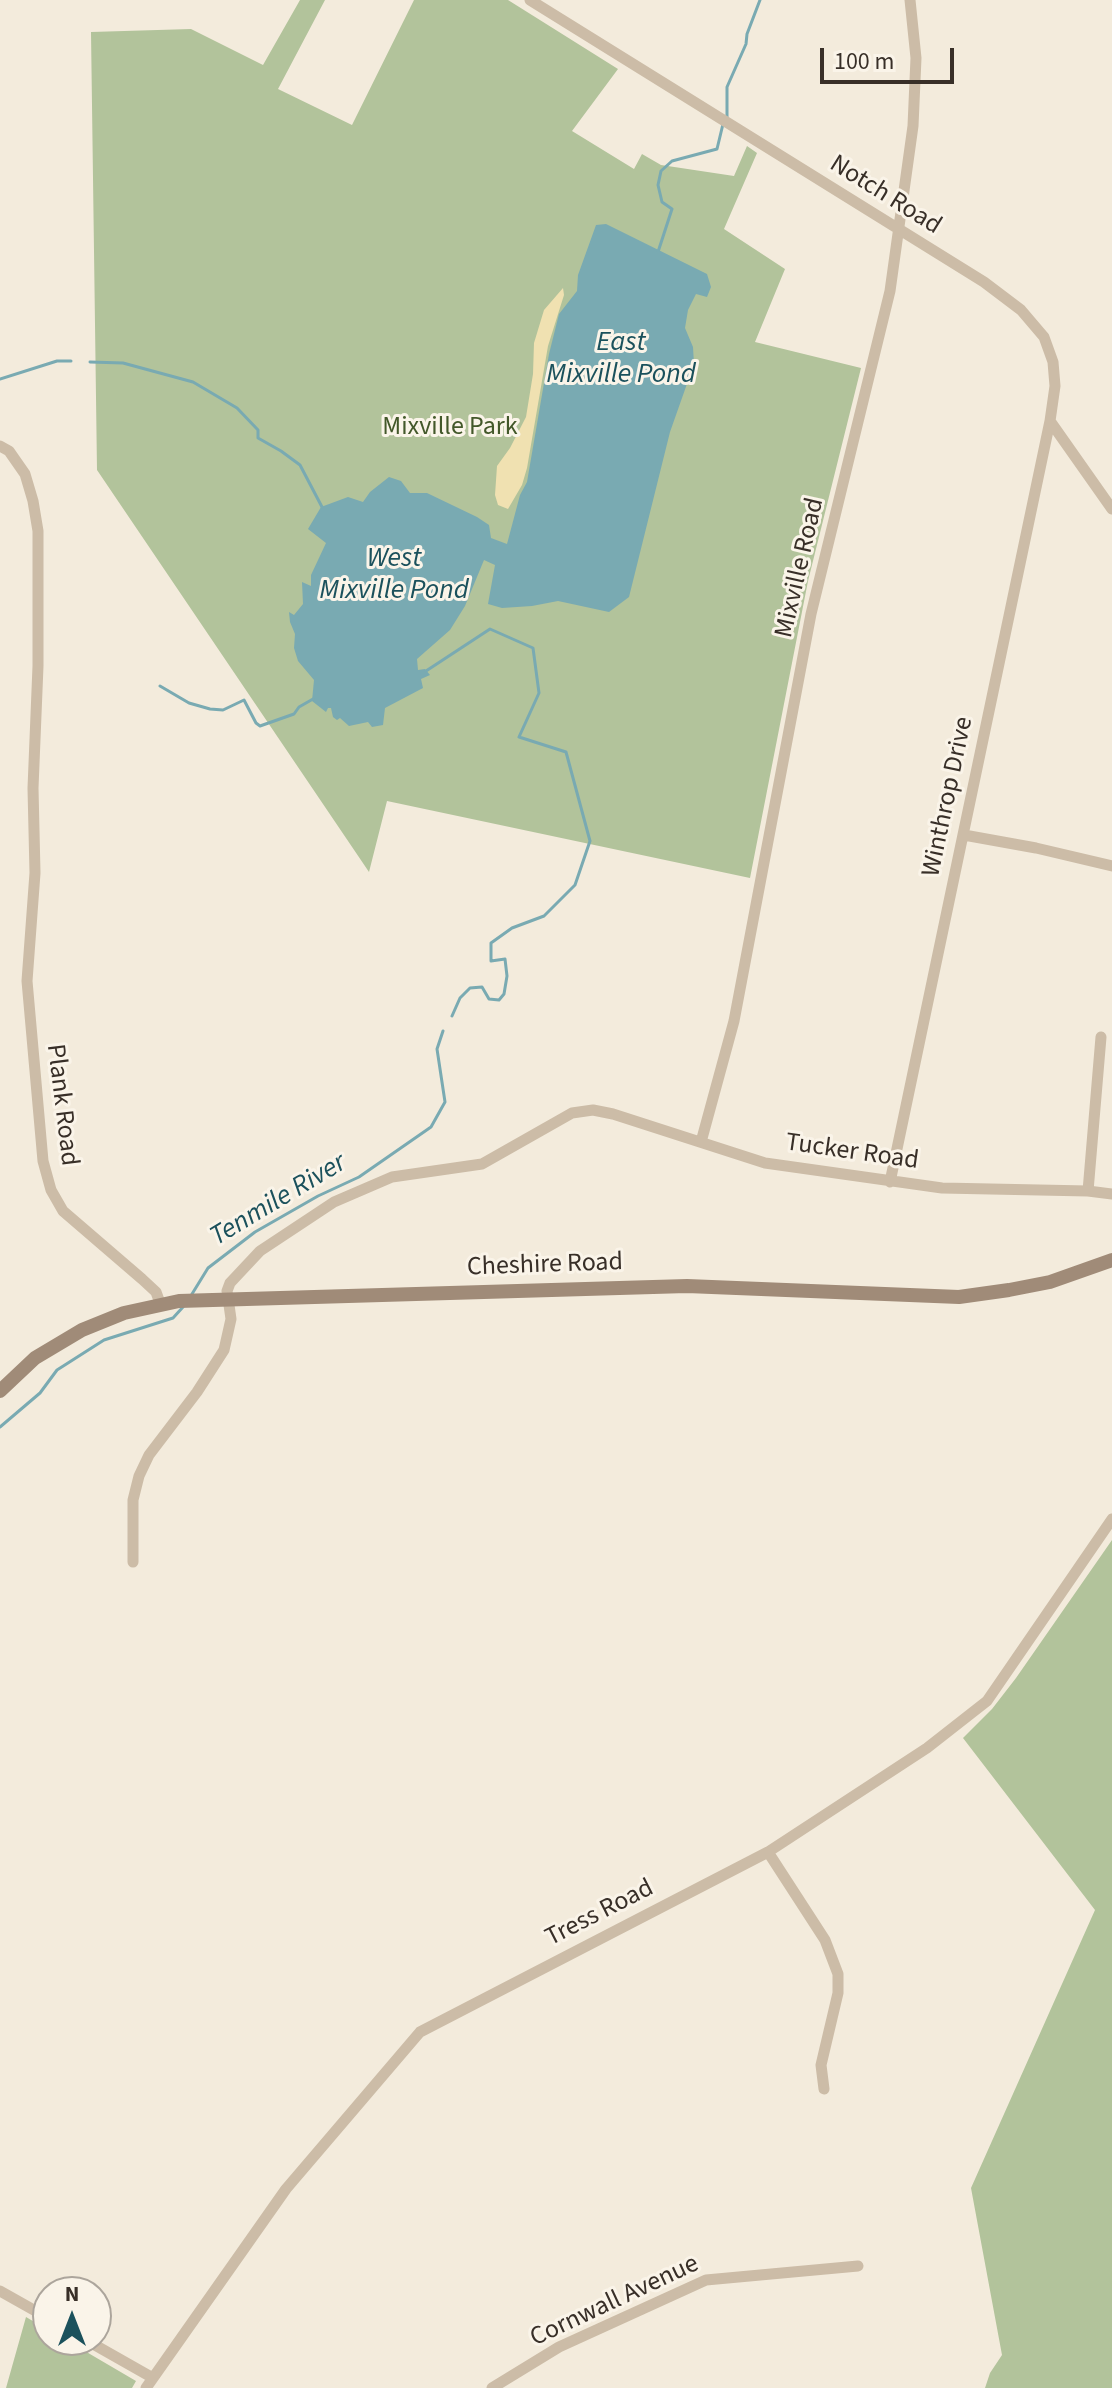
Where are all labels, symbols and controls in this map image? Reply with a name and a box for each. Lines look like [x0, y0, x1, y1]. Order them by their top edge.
scale bar [824, 32, 958, 82]
text: 100 m [834, 44, 894, 79]
street label: Notch Road [823, 149, 947, 243]
water label: East Mixville Pond [546, 327, 696, 393]
park label: Mixville Park [382, 412, 518, 444]
street label: Mixville Road [770, 495, 832, 641]
water label: West Mixville Pond [319, 543, 469, 609]
street label: Winthrop Drive [917, 714, 981, 880]
street label: Plank Road [38, 1042, 84, 1168]
street label: Tucker Road [783, 1128, 921, 1178]
water label: Tenmile River [205, 1147, 353, 1255]
street label: Cheshire Road [467, 1248, 623, 1284]
street label: Tress Road [541, 1874, 659, 1954]
street label: Cornwall Avenue [526, 2249, 704, 2355]
north arrow [32, 2276, 112, 2356]
text: N [65, 2278, 79, 2310]

